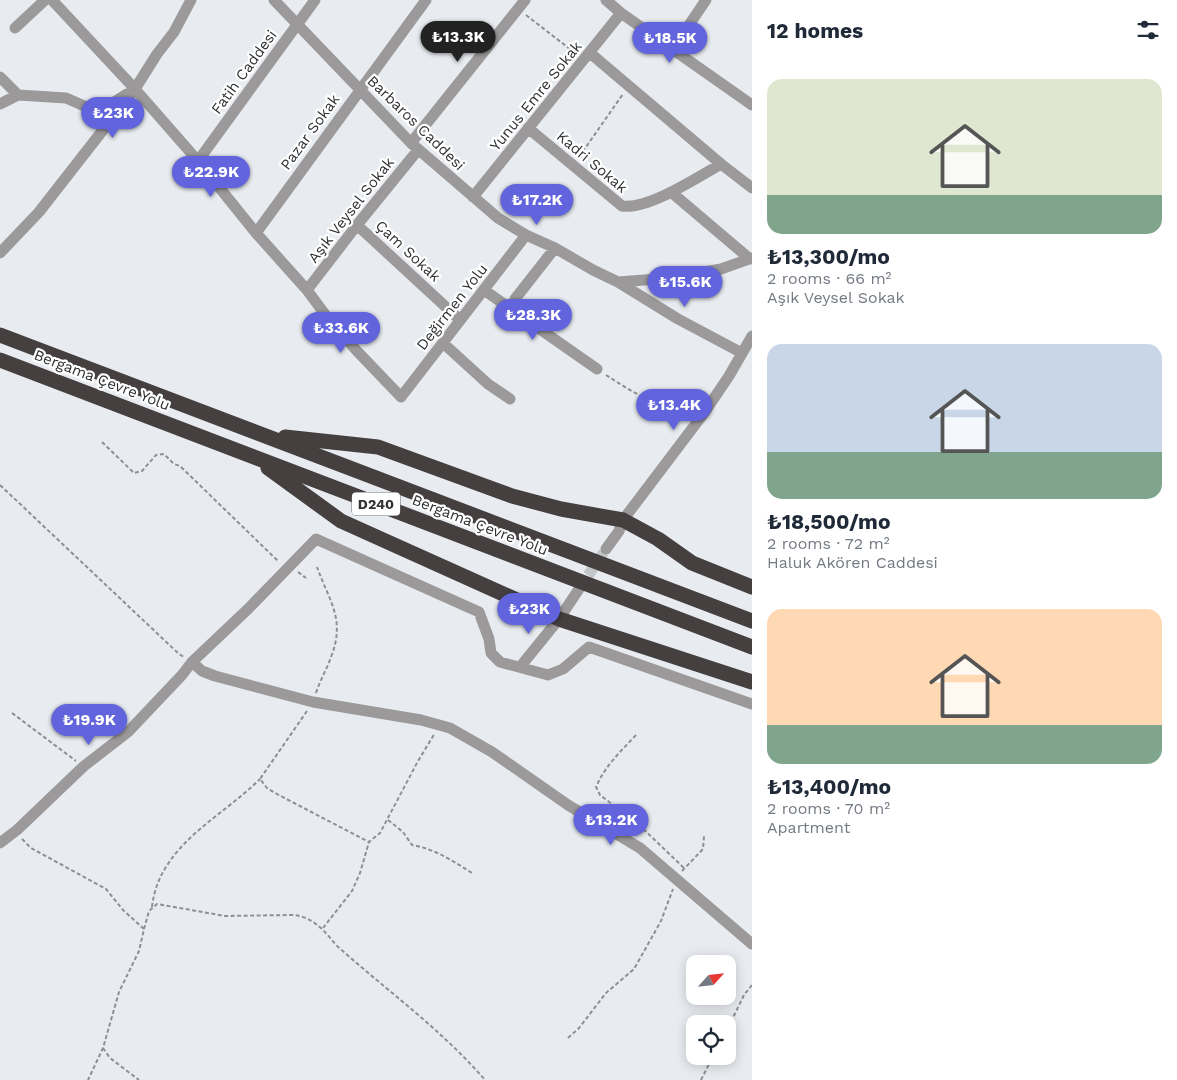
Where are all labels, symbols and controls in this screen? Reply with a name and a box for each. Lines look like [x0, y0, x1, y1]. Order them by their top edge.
icon: filters [1134, 16, 1162, 44]
text: 12 homes [767, 18, 863, 43]
pin: ₺13.3K [417, 20, 499, 63]
pin: ₺18.5K [629, 22, 711, 64]
street label: Fatih Caddesi [208, 26, 280, 118]
text: ₺13.3K [432, 27, 484, 46]
text: ₺18.5K [643, 28, 697, 47]
street label: Yunus Emre Sokak [486, 37, 586, 155]
street label: Barbaros Caddesi [364, 72, 468, 174]
street label: Pazar Sokak [277, 90, 344, 173]
pin: ₺23K [83, 96, 143, 139]
text: ₺23K [92, 103, 134, 122]
icon: home [920, 111, 1010, 201]
street label: Kadri Sokak [553, 127, 631, 197]
street label: Aşık Veysel Sokak [304, 153, 398, 266]
pin: ₺22.9K [170, 156, 252, 198]
text: ₺22.9K [183, 162, 239, 181]
pin: ₺17.2K [496, 184, 578, 226]
text: ₺17.2K [511, 190, 563, 209]
street label: Çam Sokak [372, 216, 445, 286]
text: ₺13,300/mo [767, 244, 890, 269]
street label: Değirmen Yolu [413, 260, 491, 354]
pin: ₺15.6K [644, 266, 726, 308]
text: 2 rooms · 66 m² [767, 269, 891, 288]
text: ₺15.6K [658, 272, 712, 291]
text: Aşık Veysel Sokak [767, 288, 905, 307]
pin: ₺28.3K [492, 298, 574, 341]
text: ₺28.3K [505, 305, 561, 324]
pin: ₺33.6K [300, 312, 382, 354]
text: ₺33.6K [313, 318, 369, 337]
street label: Bergama Çevre Yolu [31, 346, 173, 414]
icon: home [920, 376, 1010, 466]
pin: ₺13.4K [633, 388, 715, 431]
text: ₺13.4K [647, 395, 701, 414]
street label: Bergama Çevre Yolu [409, 491, 551, 559]
road number: D240 [352, 492, 400, 516]
text: ₺18,500/mo [767, 509, 890, 534]
text: 2 rooms · 72 m² [767, 534, 890, 553]
text: Haluk Akören Caddesi [767, 553, 938, 572]
pin: ₺23K [499, 592, 559, 635]
text: ₺23K [508, 599, 550, 618]
icon: home [920, 641, 1010, 731]
pin: ₺19.9K [48, 704, 130, 746]
text: ₺19.9K [62, 710, 116, 729]
text: ₺13,400/mo [767, 774, 891, 799]
text: 2 rooms · 70 m² [767, 799, 890, 818]
pin: ₺13.2K [570, 804, 652, 846]
text: ₺13.2K [585, 810, 638, 829]
text: Apartment [767, 818, 850, 837]
north arrow [686, 955, 736, 1005]
map controls [686, 955, 736, 1065]
button: locate [686, 1015, 736, 1065]

